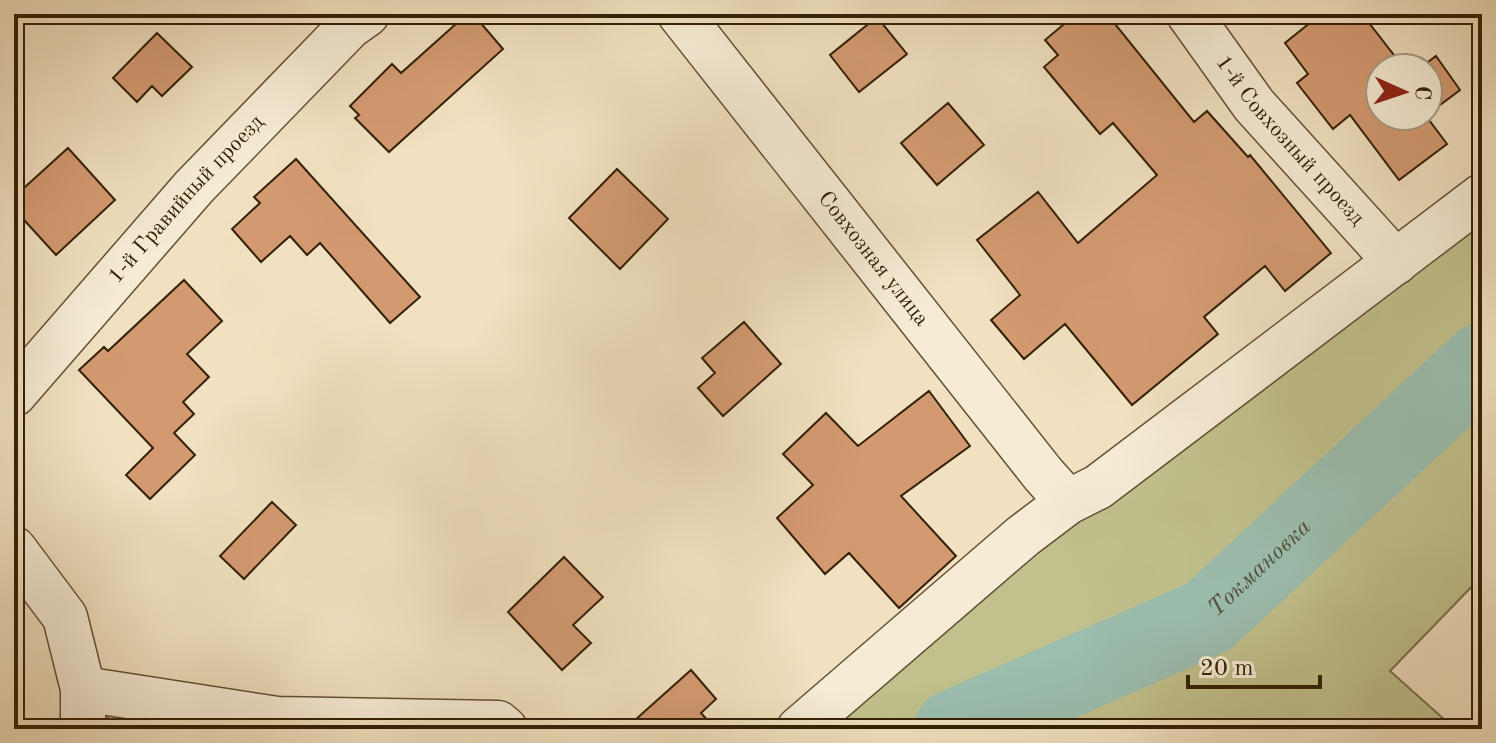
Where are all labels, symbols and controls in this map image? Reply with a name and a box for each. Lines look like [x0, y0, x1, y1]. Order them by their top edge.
street label: 1-й Совхозный проезд [1211, 52, 1368, 230]
north arrow [1364, 52, 1444, 132]
text: С [1411, 85, 1433, 101]
street label: 1-й Гравийный проезд [104, 111, 268, 288]
street label: Совхозная улица [814, 188, 933, 330]
water label: Токмановка [1204, 515, 1316, 622]
scale bar [1188, 639, 1320, 689]
text: 20 m [1200, 657, 1254, 681]

